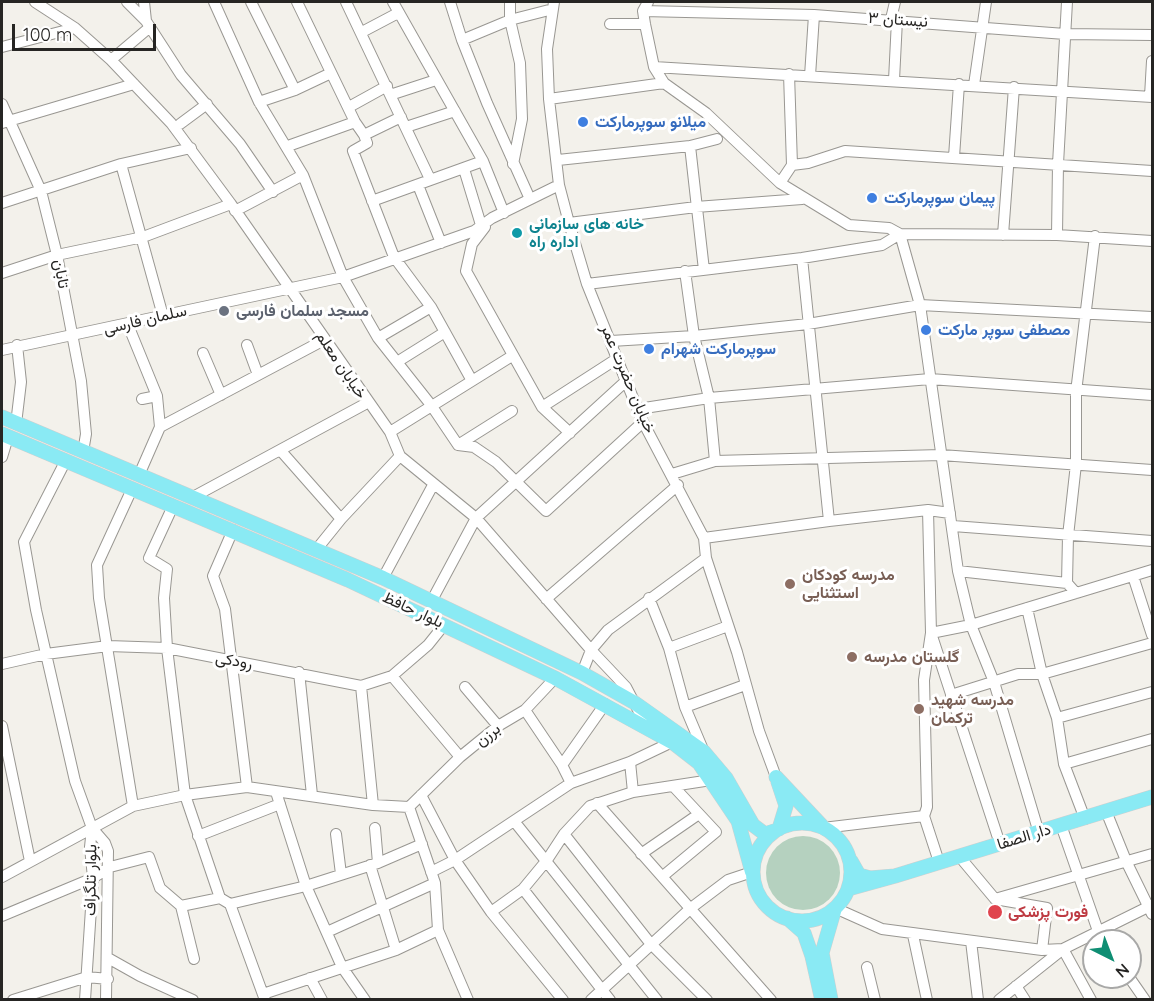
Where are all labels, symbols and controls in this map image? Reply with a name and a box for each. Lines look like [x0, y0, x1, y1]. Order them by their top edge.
street label: نیستان ۳ [867, 8, 929, 32]
scale bar [15, 12, 159, 50]
text: 100 m [23, 23, 72, 46]
place label: میلانو سوپرمارکت [595, 112, 706, 132]
marker: میلانو سوپرمارکت [576, 115, 590, 129]
place label: پیمان سوپرمارکت [884, 188, 995, 208]
marker: پیمان سوپرمارکت [865, 191, 879, 205]
place label: خانه های سازمانی اداره راه [529, 214, 644, 252]
marker: خانه های سازمانی اداره راه [510, 226, 524, 240]
street label: تابان [49, 258, 73, 290]
street label: سلمان فارسی [101, 301, 189, 339]
place label: مسجد سلمان فارسی [236, 301, 369, 321]
marker: مسجد سلمان فارسی [217, 304, 231, 318]
place label: مصطفی سوپر مارکت [938, 320, 1070, 340]
street label: خیابان حضرت عمر [596, 322, 660, 436]
marker: مصطفی سوپر مارکت [919, 323, 933, 337]
street label: خیابان معلم [311, 327, 371, 403]
place label: سوپرمارکت شهرام [661, 339, 776, 359]
marker: سوپرمارکت شهرام [642, 342, 656, 356]
place label: مدرسه کودکان استثنایی [802, 565, 895, 603]
marker: مدرسه کودکان استثنایی [783, 577, 797, 591]
street label: بلوار حافظ [380, 588, 446, 632]
place label: گلستان مدرسه [864, 647, 959, 667]
street label: رودکی [214, 648, 254, 674]
marker: گلستان مدرسه [845, 650, 859, 664]
place label: مدرسه شهید ترکمان [931, 690, 1014, 728]
marker: مدرسه شهید ترکمان [912, 702, 926, 716]
street label: برزن [472, 719, 504, 751]
street label: دار الصفا [995, 820, 1053, 854]
street label: بلوار تلگراف [81, 844, 101, 916]
place label: فورت پزشکی [1008, 902, 1088, 922]
marker: فورت پزشکی [986, 903, 1004, 921]
north arrow [1082, 929, 1142, 989]
text: N [1112, 960, 1134, 982]

